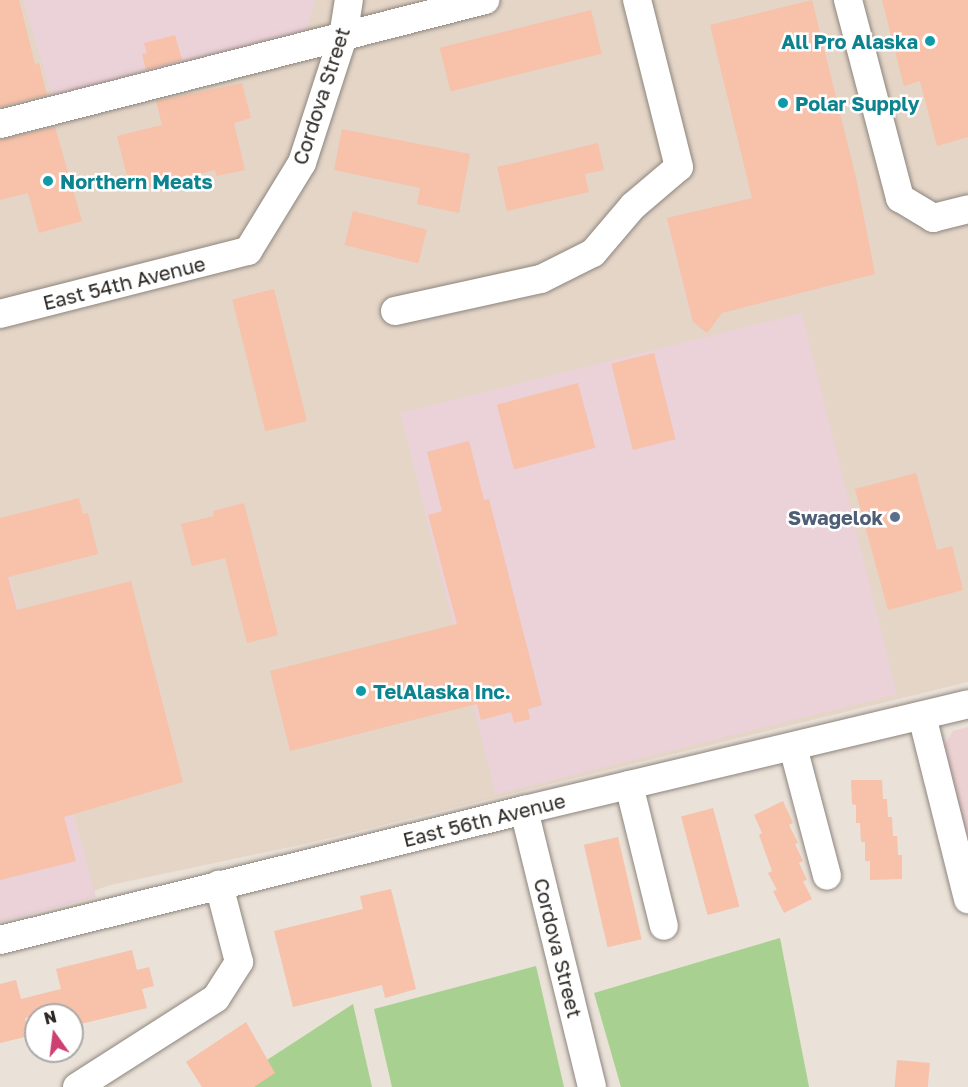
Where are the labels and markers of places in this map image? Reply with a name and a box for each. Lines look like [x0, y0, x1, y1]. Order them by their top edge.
place label: All Pro Alaska [781, 29, 918, 53]
marker: All Pro Alaska [923, 34, 937, 48]
place label: Polar Supply [795, 91, 920, 115]
marker: Polar Supply [776, 96, 790, 110]
place label: Northern Meats [60, 169, 213, 193]
marker: Northern Meats [41, 174, 55, 188]
place label: Swagelok [788, 505, 883, 529]
marker: Swagelok [888, 510, 902, 524]
place label: TelAlaska Inc. [373, 679, 511, 703]
marker: TelAlaska Inc. [354, 684, 368, 698]

